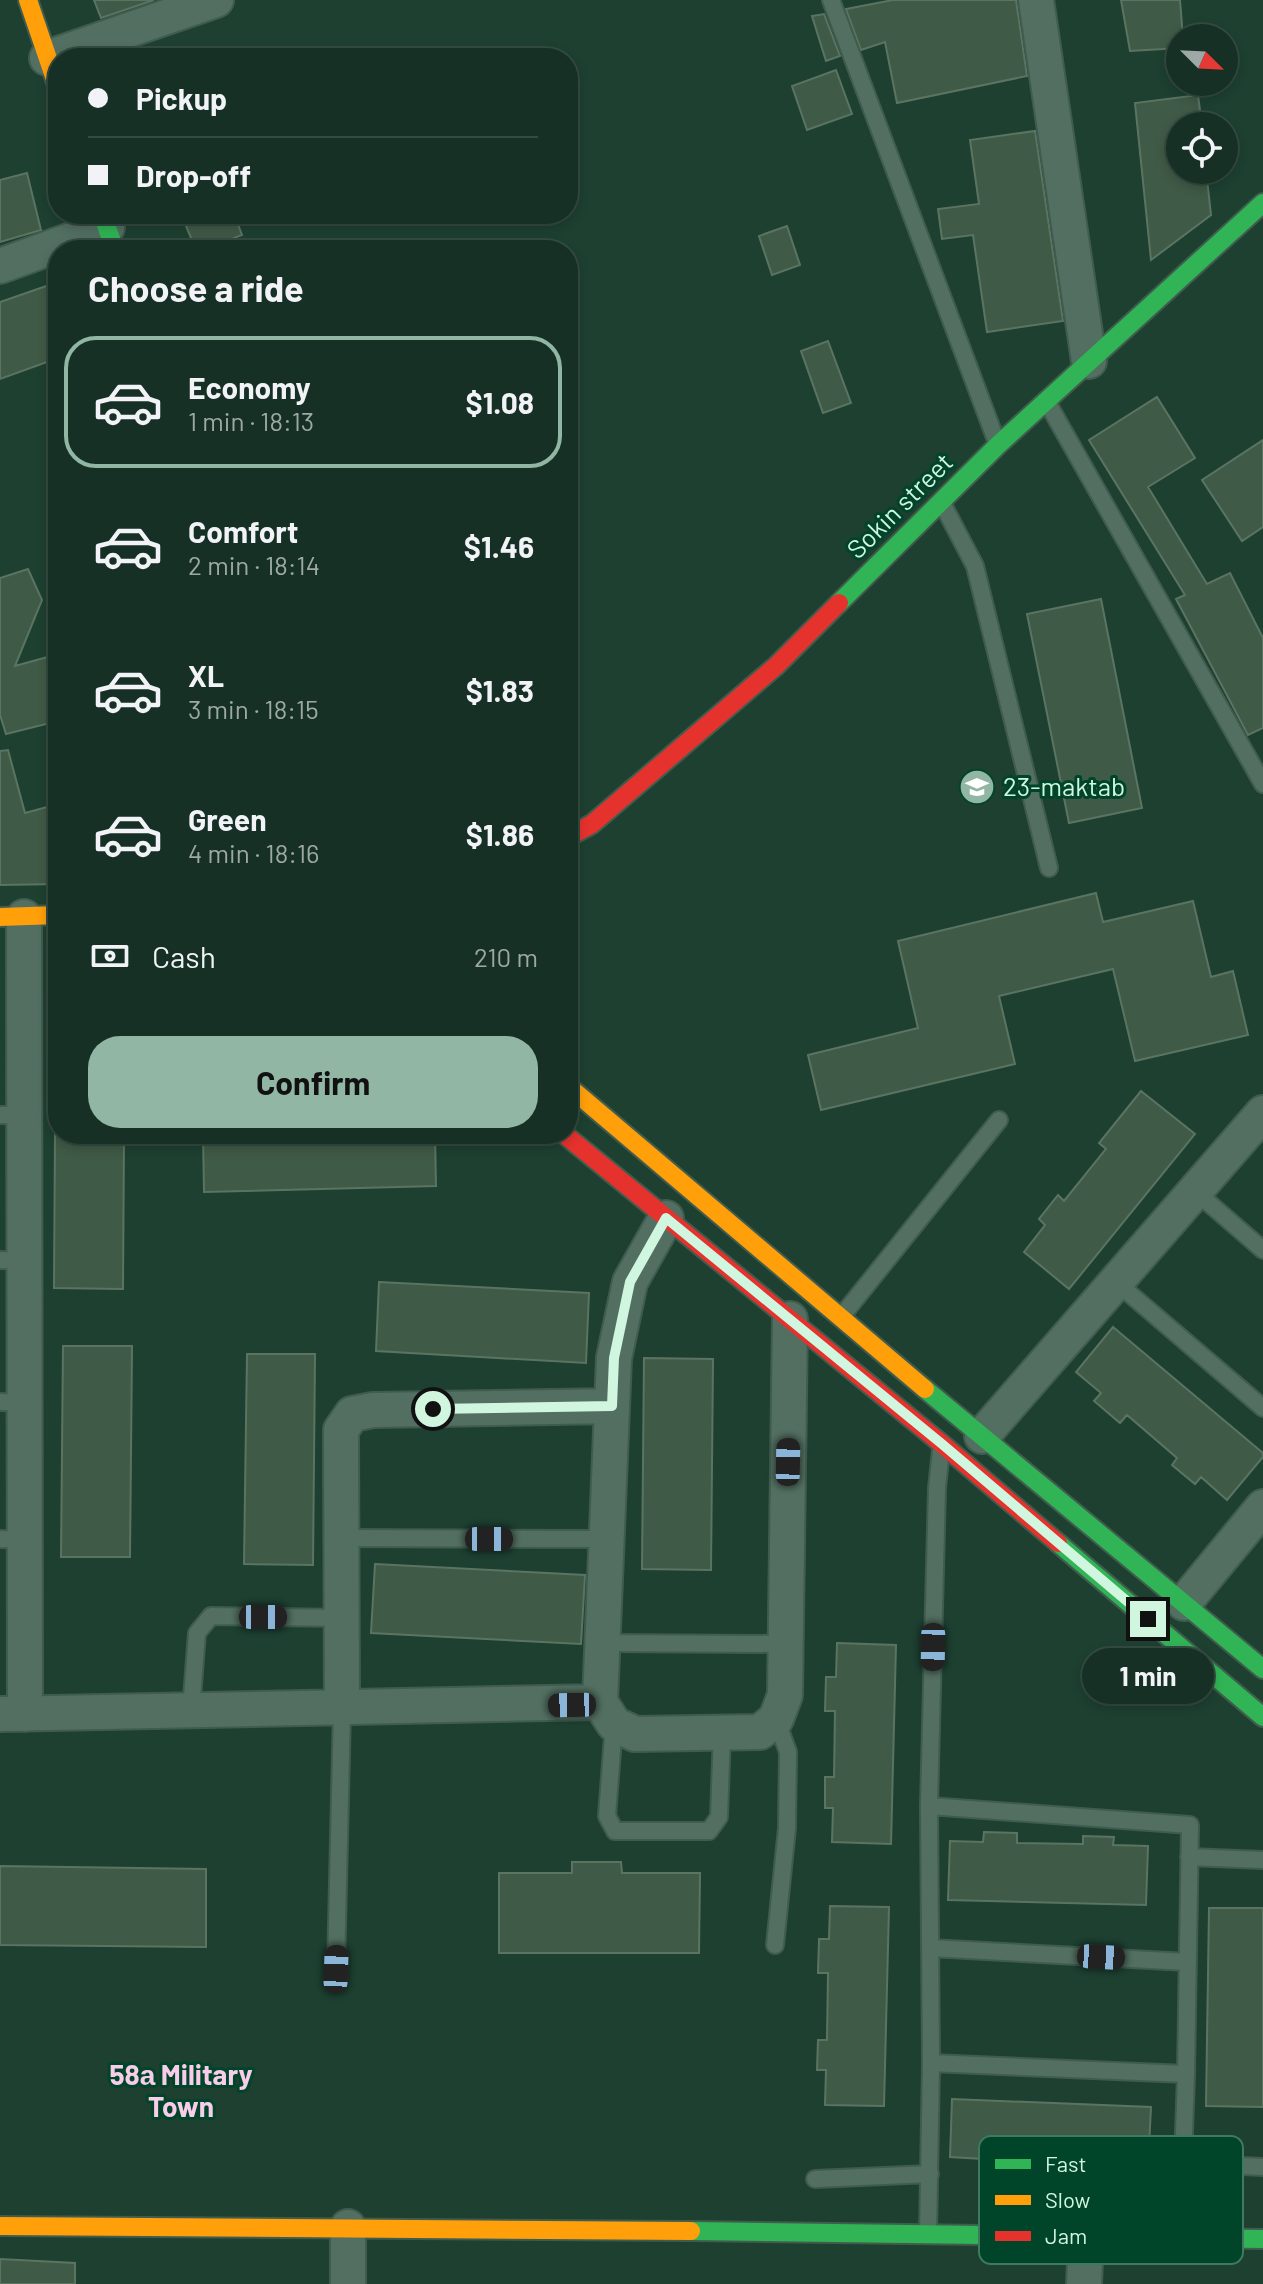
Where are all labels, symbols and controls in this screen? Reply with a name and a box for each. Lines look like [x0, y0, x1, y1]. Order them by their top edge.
north arrow [1166, 24, 1238, 96]
map controls [1166, 24, 1238, 184]
text: Pickup [136, 80, 227, 116]
button: locate [1166, 112, 1238, 184]
text: Drop-off [136, 157, 251, 193]
text: Choose a ride [88, 266, 304, 309]
icon: car [92, 366, 164, 438]
text: Economy [188, 369, 311, 405]
text: $1.08 [466, 384, 534, 420]
text: 1 min · 18:13 [188, 405, 314, 436]
street label: Sokin street [840, 446, 958, 564]
icon: car [92, 510, 164, 582]
text: Comfort [188, 513, 298, 549]
text: $1.46 [464, 528, 534, 564]
text: 2 min · 18:14 [188, 549, 320, 580]
icon: car [92, 654, 164, 726]
text: XL [188, 657, 224, 693]
text: $1.83 [466, 672, 534, 708]
text: 3 min · 18:15 [188, 693, 319, 724]
school or university icon: 23-maktab [958, 768, 996, 806]
place label: 23-maktab [1003, 770, 1125, 801]
icon: car [92, 798, 164, 870]
text: Green [188, 801, 267, 837]
text: $1.86 [466, 816, 534, 852]
text: 4 min · 18:16 [188, 837, 319, 868]
icon: cash [88, 934, 132, 978]
text: Cash [152, 938, 216, 974]
text: 210 m [474, 941, 538, 972]
button: Confirm [88, 1036, 538, 1128]
route start [415, 1391, 451, 1427]
car [776, 1438, 800, 1486]
car [465, 1527, 513, 1551]
route end [1130, 1601, 1166, 1637]
car [239, 1605, 287, 1629]
car [921, 1623, 945, 1671]
callout: 1 min [1082, 1647, 1214, 1703]
text: 1 min [1120, 1660, 1176, 1691]
car [548, 1693, 596, 1717]
car [1076, 1944, 1126, 1970]
car [323, 1945, 349, 1993]
district label: 58а Military Town [109, 2057, 253, 2123]
legend [979, 2136, 1243, 2264]
text: Fast [1045, 2150, 1087, 2176]
text: Slow [1045, 2186, 1090, 2212]
text: Jam [1045, 2222, 1087, 2248]

